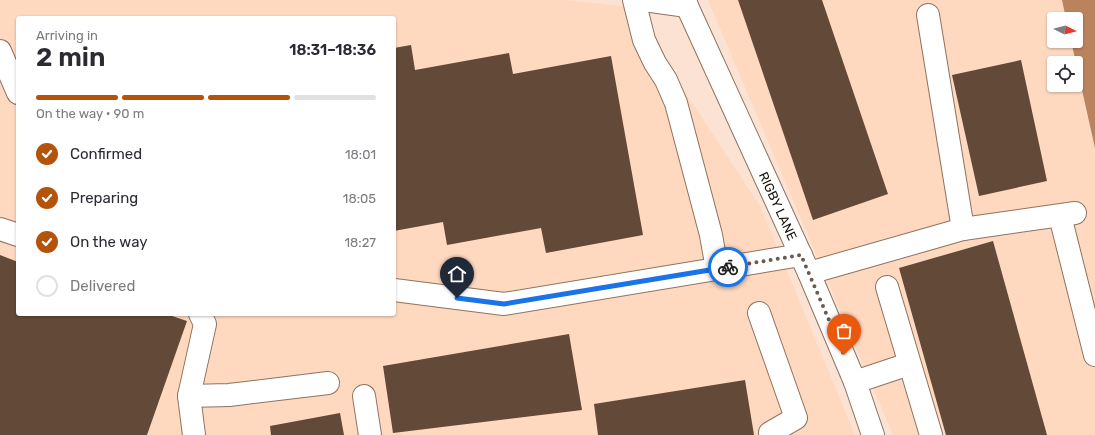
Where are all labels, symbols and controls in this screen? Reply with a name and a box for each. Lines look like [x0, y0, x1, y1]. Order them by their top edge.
north arrow [1047, 12, 1083, 48]
map controls [1047, 12, 1083, 92]
text: Arriving in [36, 28, 98, 43]
text: 18:31–18:36 [289, 41, 376, 59]
text: 2 min [36, 42, 105, 73]
button: locate [1047, 56, 1083, 92]
text: On the way · 90 m [36, 106, 144, 121]
icon: check [36, 143, 58, 165]
text: Confirmed [70, 145, 142, 163]
text: 18:01 [345, 147, 376, 162]
street label: RIGBY LANE [756, 169, 800, 243]
icon: check [36, 187, 58, 209]
text: Preparing [70, 189, 138, 207]
text: 18:05 [343, 191, 376, 206]
icon: check [36, 231, 58, 253]
text: On the way [70, 233, 148, 251]
text: 18:27 [345, 235, 376, 250]
courier [708, 247, 748, 287]
icon: bike [717, 256, 739, 278]
pin [440, 257, 474, 298]
icon: home [446, 263, 468, 285]
text: Delivered [70, 277, 135, 295]
pin [827, 314, 861, 355]
icon: bag [833, 320, 855, 342]

